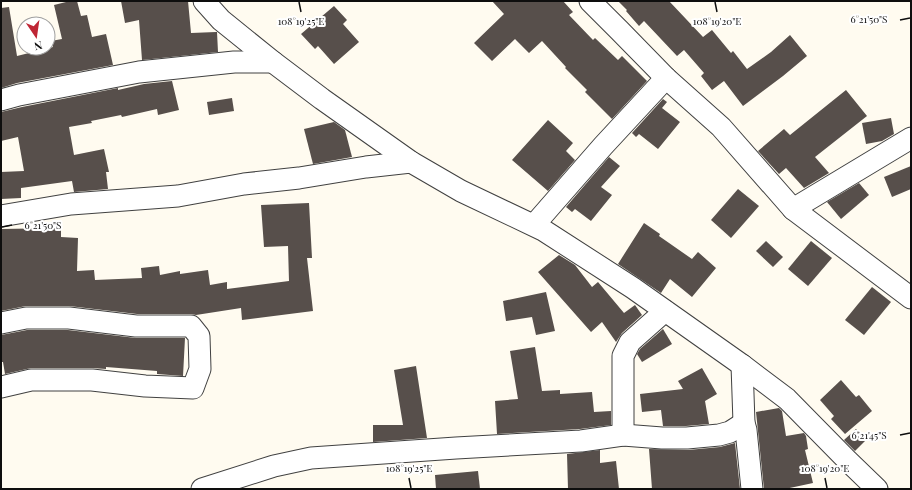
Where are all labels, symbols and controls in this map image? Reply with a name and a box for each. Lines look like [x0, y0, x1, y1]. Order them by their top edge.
text: 6°21'50"S [851, 12, 887, 26]
text: 108°19'25"E [278, 14, 324, 28]
text: 108°19'20"E [693, 14, 741, 28]
north arrow [16, 16, 56, 56]
text: N [33, 38, 44, 54]
text: 6°21'50"S [25, 218, 61, 232]
text: 6°21'45"S [851, 428, 887, 442]
text: 108°19'25"E [386, 461, 432, 475]
text: 108°19'20"E [801, 461, 849, 475]

